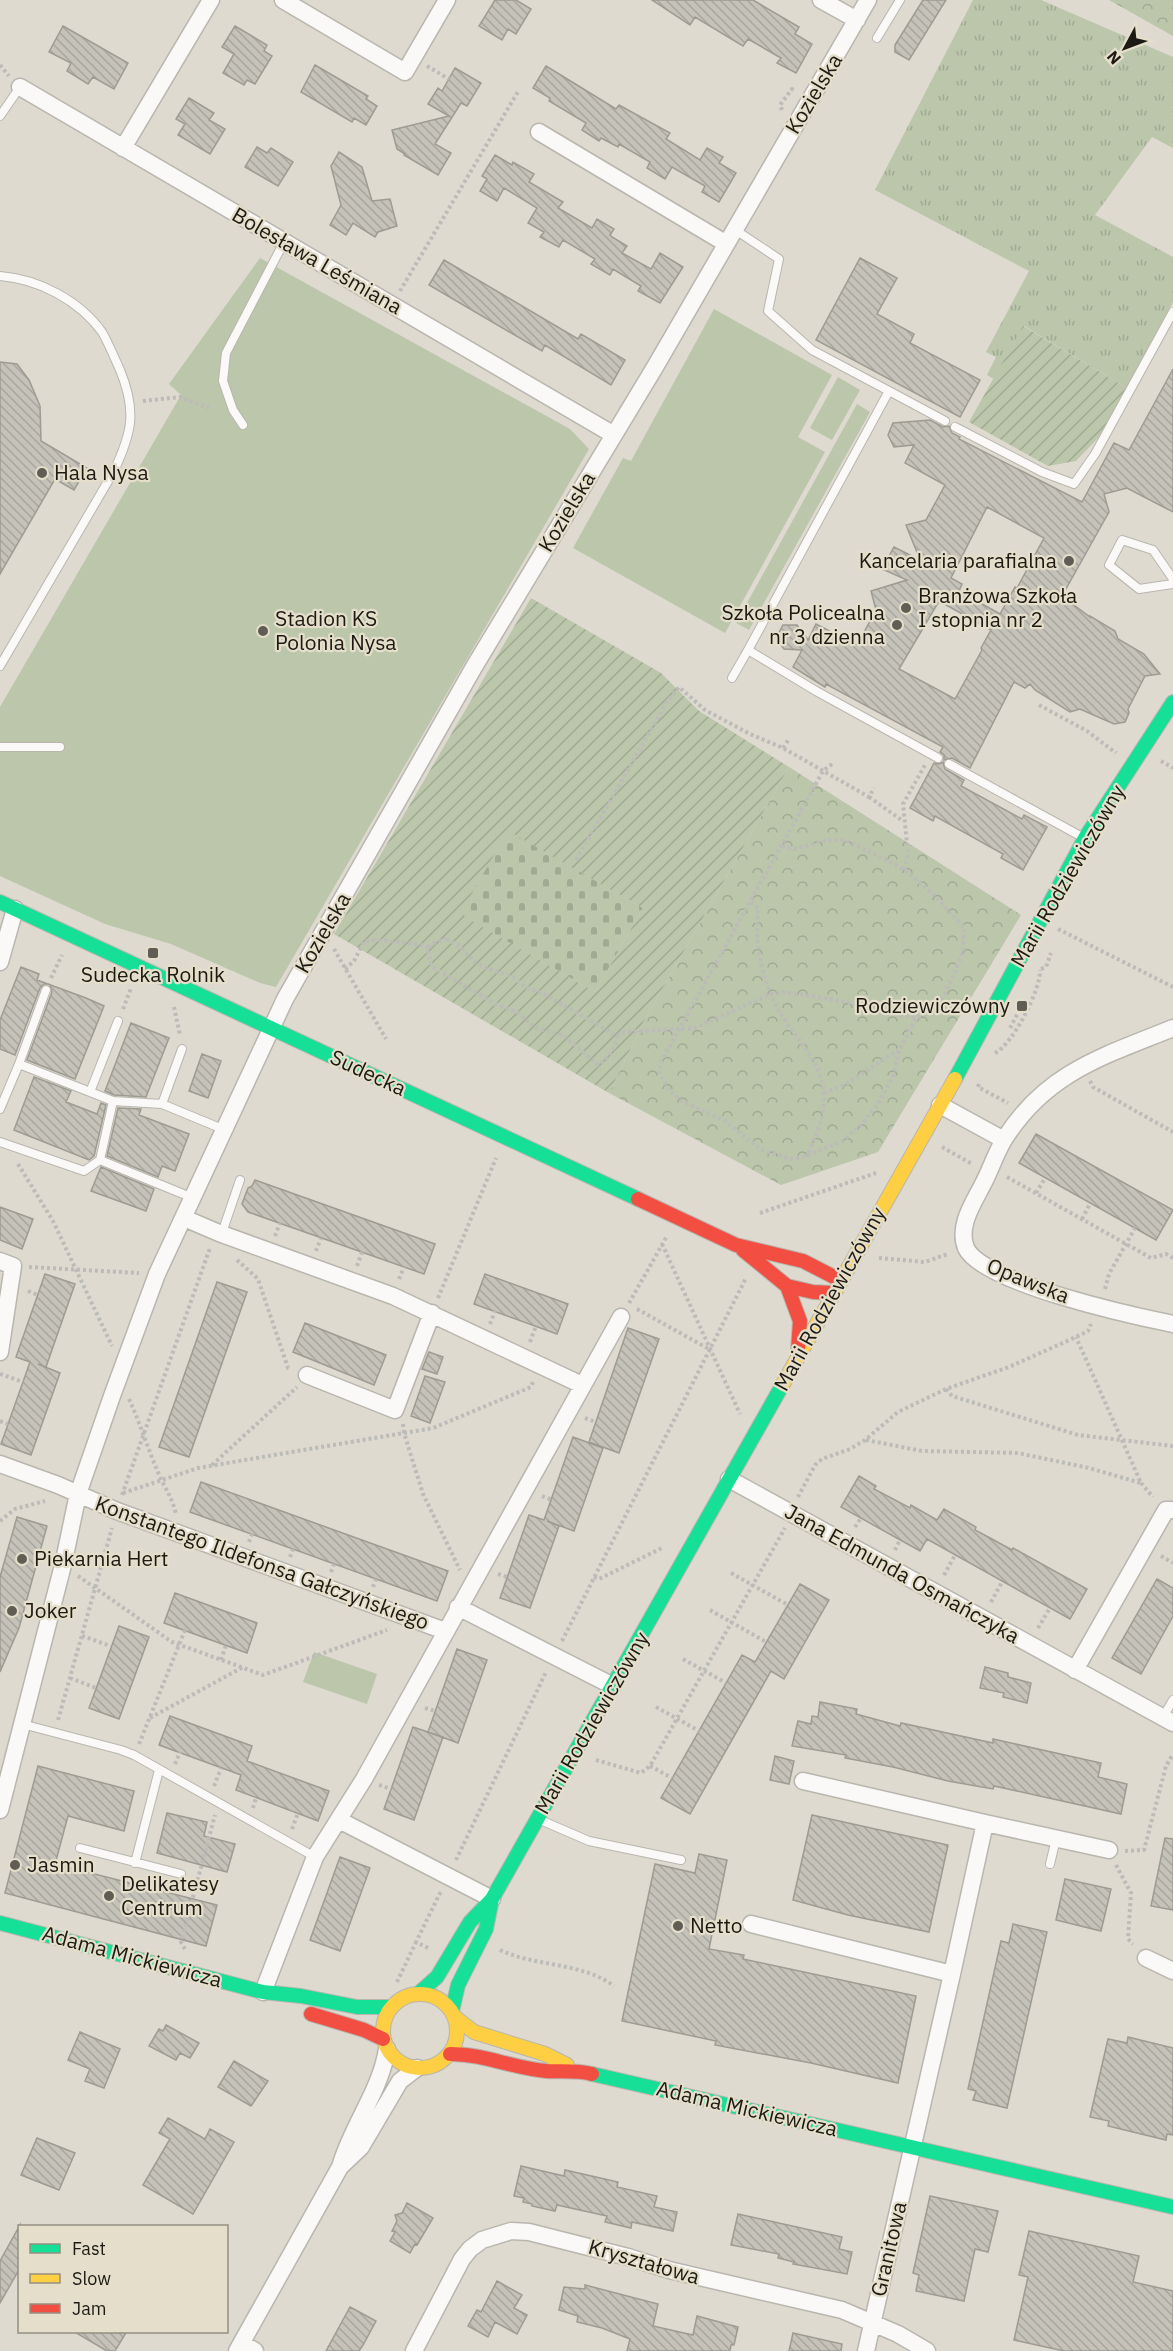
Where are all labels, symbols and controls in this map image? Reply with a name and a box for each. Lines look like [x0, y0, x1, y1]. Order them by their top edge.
north arrow [1095, 18, 1155, 78]
text: N [1102, 47, 1125, 69]
street label: Kozielska [778, 48, 848, 139]
street label: Bolesława Leśmiana [227, 200, 408, 320]
place label: Hala Nysa [54, 458, 149, 486]
marker: Hala Nysa [35, 466, 49, 480]
street label: Kozielska [531, 466, 601, 557]
place label: Kancelaria parafialna [859, 546, 1057, 574]
marker: Kancelaria parafialna [1062, 554, 1076, 568]
place label: Branżowa Szkoła I stopnia nr 2 [918, 581, 1077, 633]
place label: Szkoła Policealna nr 3 dzienna [722, 598, 885, 650]
marker: Branżowa Szkoła I stopnia nr 2 [899, 601, 913, 615]
place label: Stadion KS Polonia Nysa [275, 604, 397, 656]
marker: Szkoła Policealna nr 3 dzienna [890, 618, 904, 632]
marker: Stadion KS Polonia Nysa [256, 624, 270, 638]
street label: Marii Rodziewiczówny [1003, 779, 1131, 972]
street label: Kozielska [288, 887, 357, 978]
marker: Sudecka Rolnik [146, 946, 160, 960]
place label: Sudecka Rolnik [81, 960, 225, 988]
place label: Rodziewiczówny [855, 991, 1011, 1019]
marker: Rodziewiczówny [1015, 999, 1029, 1013]
street label: Sudecka [326, 1042, 411, 1102]
street label: Marii Rodziewiczówny [767, 1201, 892, 1396]
street label: Opawska [983, 1251, 1074, 1309]
street label: Konstantego Ildefonsa Gałczyńskiego [92, 1488, 433, 1636]
street label: Jana Edmunda Osmańczyka [780, 1497, 1025, 1649]
place label: Piekarnia Hert [34, 1544, 168, 1572]
marker: Piekarnia Hert [15, 1552, 29, 1566]
place label: Joker [24, 1596, 77, 1624]
marker: Joker [5, 1604, 19, 1618]
street label: Marii Rodziewiczówny [527, 1626, 655, 1819]
place label: Jasmin [27, 1850, 95, 1878]
marker: Jasmin [8, 1858, 22, 1872]
place label: Delikatesy Centrum [121, 1869, 219, 1921]
marker: Delikatesy Centrum [102, 1889, 116, 1903]
place label: Netto [690, 1911, 743, 1939]
street label: Adama Mickiewicza [39, 1919, 225, 1993]
marker: Netto [671, 1919, 685, 1933]
street label: Adama Mickiewicza [654, 2074, 840, 2142]
street label: Granitowa [864, 2199, 913, 2299]
legend [18, 2225, 228, 2333]
street label: Kryształowa [585, 2232, 703, 2290]
text: Fast [72, 2237, 106, 2260]
text: Slow [72, 2267, 111, 2290]
text: Jam [72, 2297, 107, 2320]

